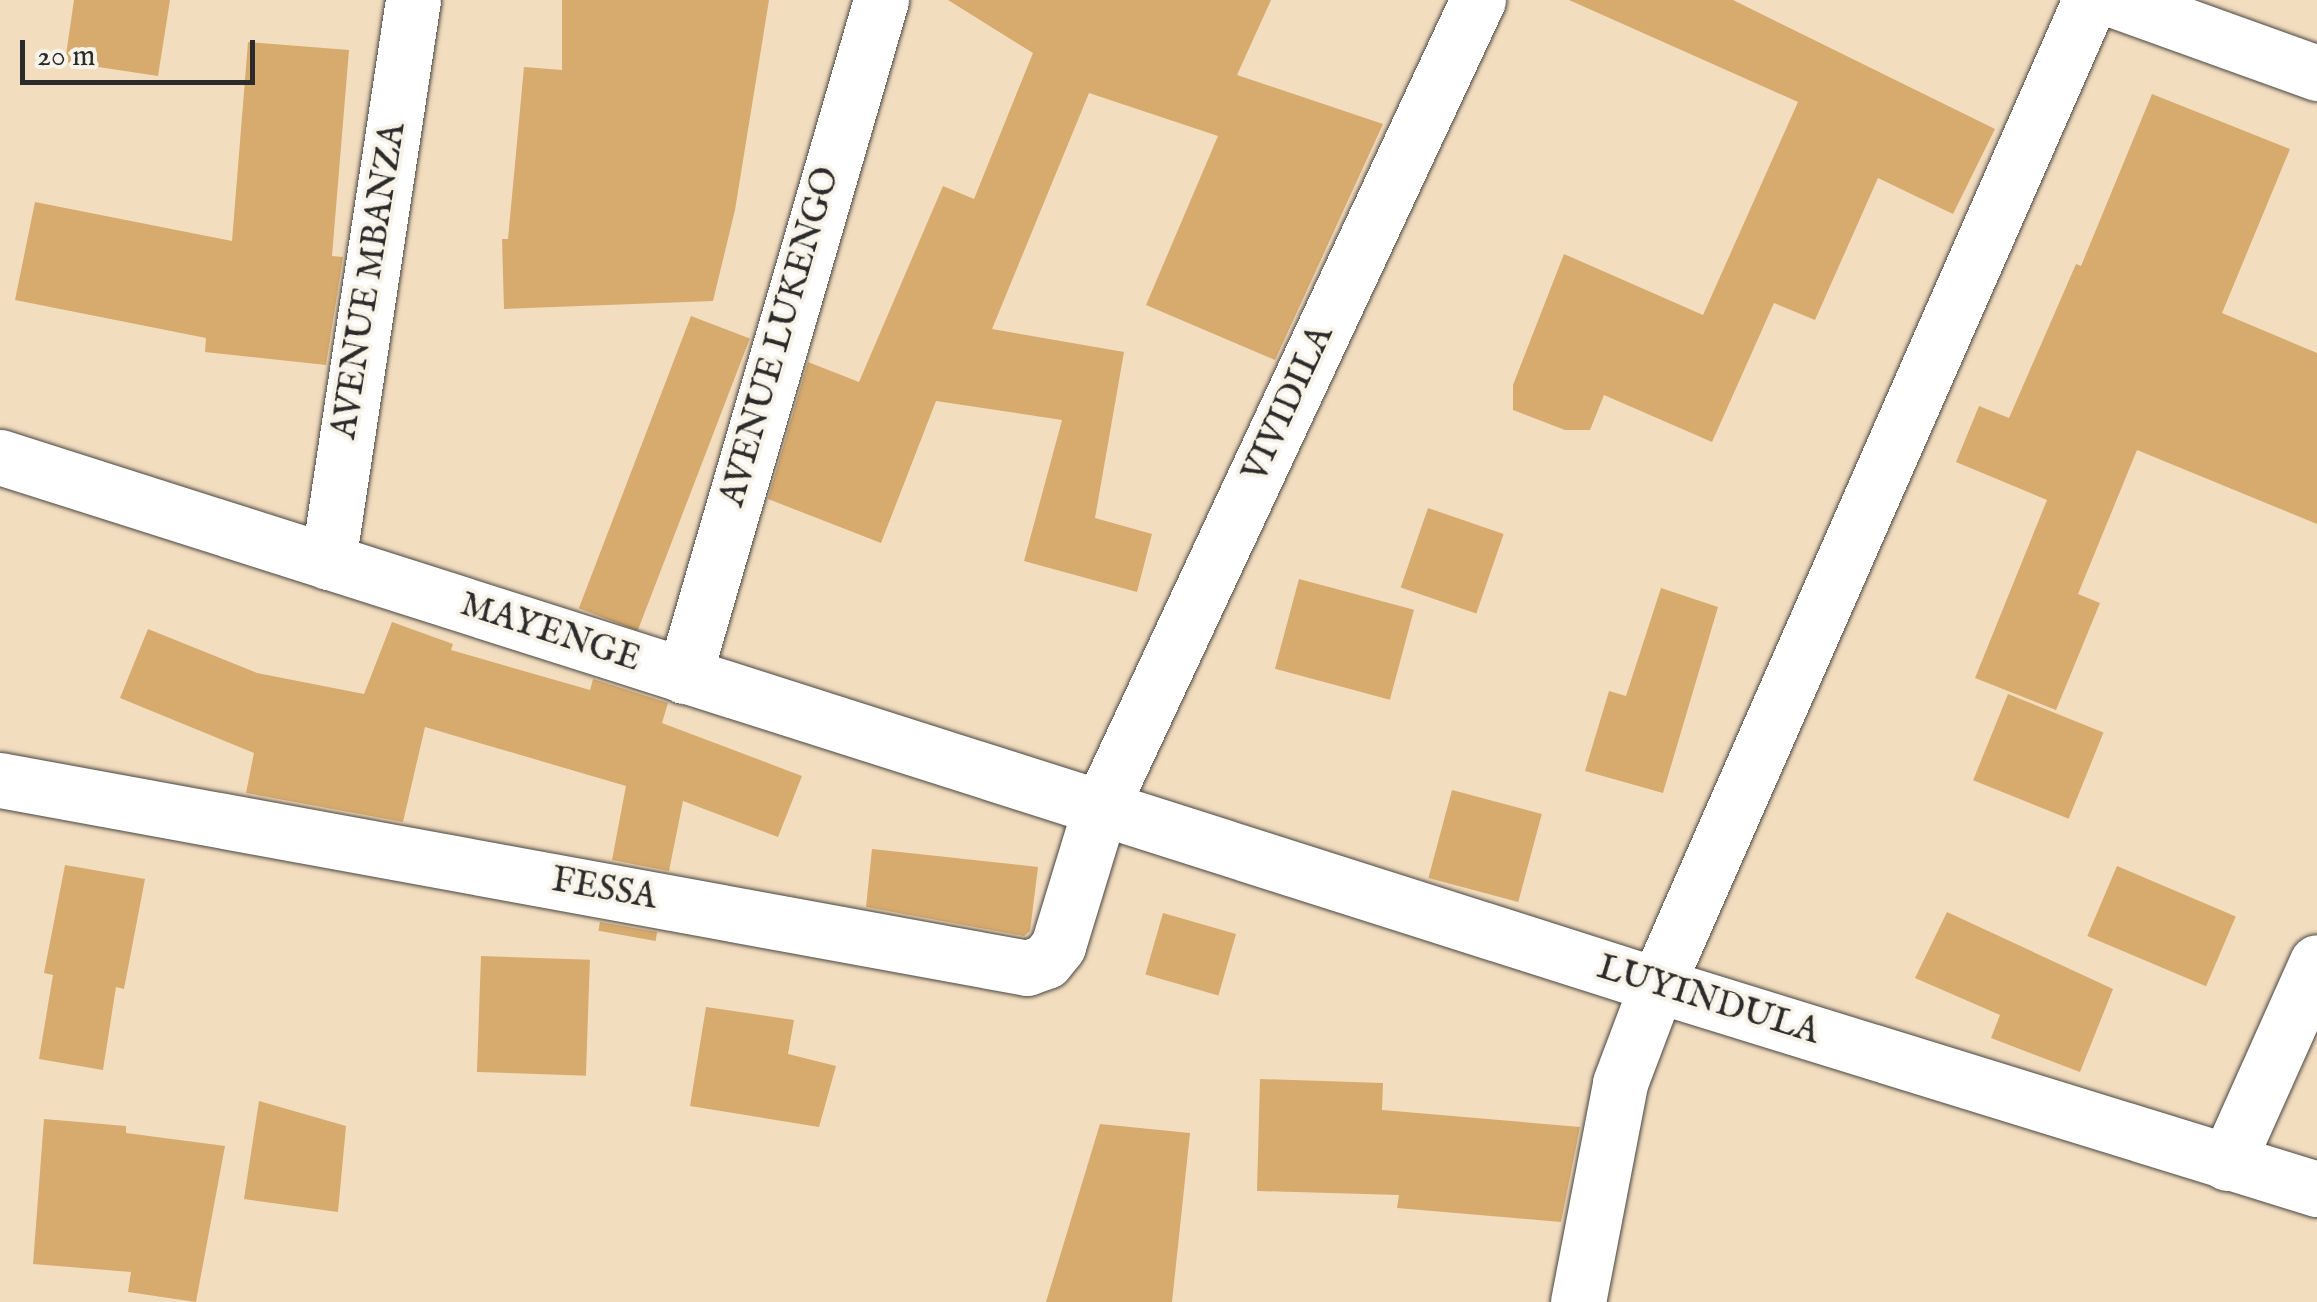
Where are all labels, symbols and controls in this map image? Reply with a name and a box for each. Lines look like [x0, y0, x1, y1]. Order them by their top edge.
scale bar [25, 20, 260, 82]
text: 20 m [37, 38, 96, 76]
street label: AVENUE MBANZA [324, 120, 416, 442]
street label: AVENUE LUKENGO [712, 163, 850, 511]
street label: VIVIDILA [1235, 319, 1343, 489]
street label: MAYENGE [455, 584, 645, 682]
street label: FESSA [548, 860, 660, 920]
street label: LUYINDULA [1592, 947, 1824, 1055]

